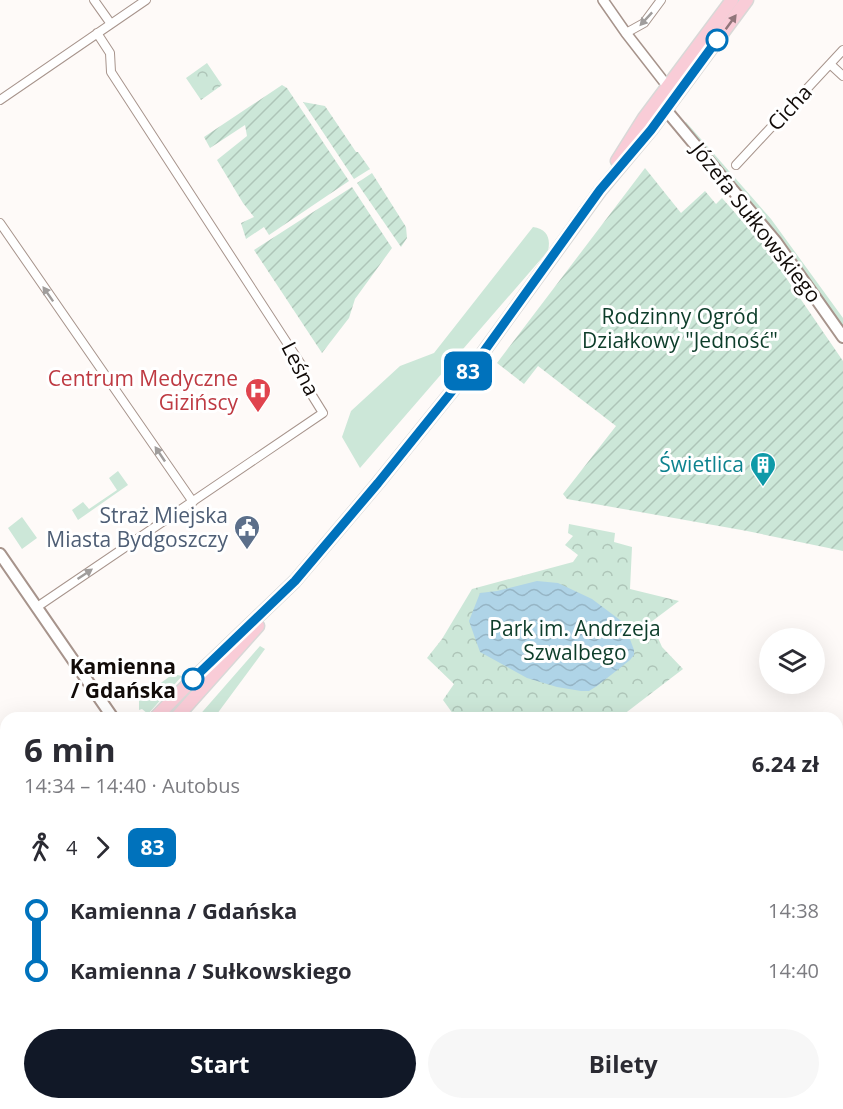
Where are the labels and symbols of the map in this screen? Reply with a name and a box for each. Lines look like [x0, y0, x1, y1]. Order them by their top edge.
one-way arrow [639, 12, 653, 27]
one-way arrow [725, 14, 737, 30]
unlabelled marker [706, 29, 728, 51]
street label: Cicha [761, 78, 818, 136]
street label: Józefa Sułkowskiego [684, 135, 828, 308]
one-way arrow [42, 287, 54, 303]
park label: Rodzinny Ogród Działkowy "Jedność" [582, 302, 778, 354]
street label: Leśna [275, 337, 326, 400]
line badge: 83 [441, 352, 495, 391]
place label: Centrum Medyczne Gizińscy [48, 364, 238, 416]
hospital icon: Centrum Medyczne Gizińscy [243, 376, 273, 414]
one-way arrow [154, 446, 166, 462]
place label: Świetlica [659, 450, 744, 478]
building icon: Świetlica [748, 450, 778, 488]
place label: Straż Miejska Miasta Bydgoszczy [46, 501, 228, 553]
public building icon: Straż Miejska Miasta Bydgoszczy [232, 513, 262, 551]
one-way arrow [77, 569, 93, 580]
park label: Park im. Andrzeja Szwalbego [489, 614, 661, 666]
place label: Kamienna / Gdańska [70, 652, 176, 704]
marker: Kamienna / Gdańska [182, 668, 204, 690]

